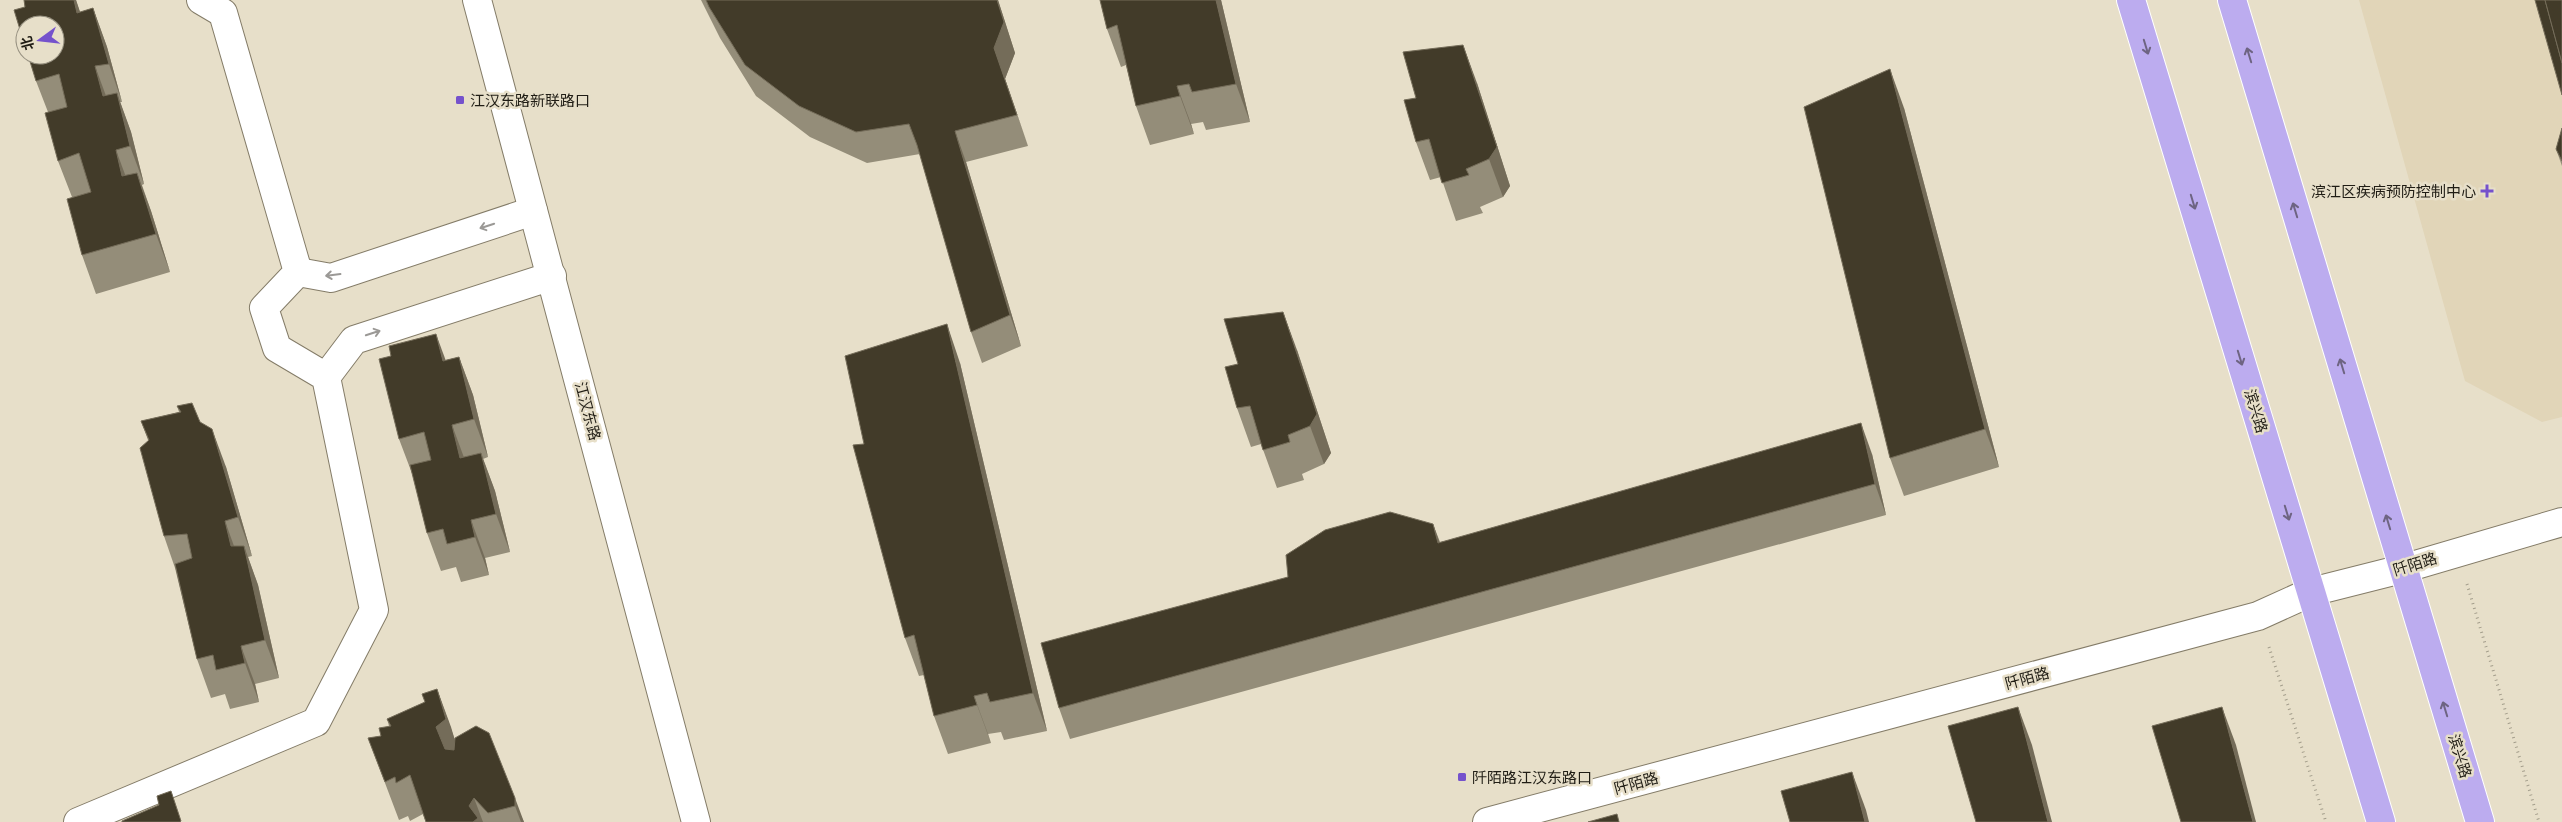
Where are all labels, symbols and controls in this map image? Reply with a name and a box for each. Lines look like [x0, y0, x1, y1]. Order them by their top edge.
north arrow [15, 15, 65, 65]
text: 北 [16, 34, 38, 53]
one-way arrow [2141, 38, 2151, 54]
one-way arrow [2243, 47, 2253, 63]
place label: 江汉东路新联路口 [470, 90, 590, 111]
marker: 江汉东路新联路口 [454, 94, 466, 106]
place label: 滨江区疾病预防控制中心 [2311, 181, 2476, 202]
marker: 滨江区疾病预防控制中心 [2480, 184, 2494, 198]
one-way arrow [2188, 194, 2198, 210]
one-way arrow [2290, 203, 2300, 219]
one-way arrow [480, 222, 496, 231]
one-way arrow [325, 270, 341, 280]
one-way arrow [364, 328, 380, 338]
one-way arrow [2235, 349, 2245, 365]
one-way arrow [2336, 358, 2346, 374]
street label: 江汉东路 [570, 379, 606, 443]
street label: 滨兴路 [2239, 386, 2273, 436]
one-way arrow [2282, 505, 2292, 521]
one-way arrow [2383, 514, 2393, 530]
street label: 阡陌路 [2390, 547, 2440, 581]
street label: 阡陌路 [2003, 662, 2051, 694]
one-way arrow [2440, 701, 2450, 717]
street label: 滨兴路 [2443, 731, 2477, 781]
place label: 阡陌路江汉东路口 [1472, 767, 1592, 788]
street label: 阡陌路 [1612, 767, 1660, 799]
marker: 阡陌路江汉东路口 [1456, 771, 1468, 783]

